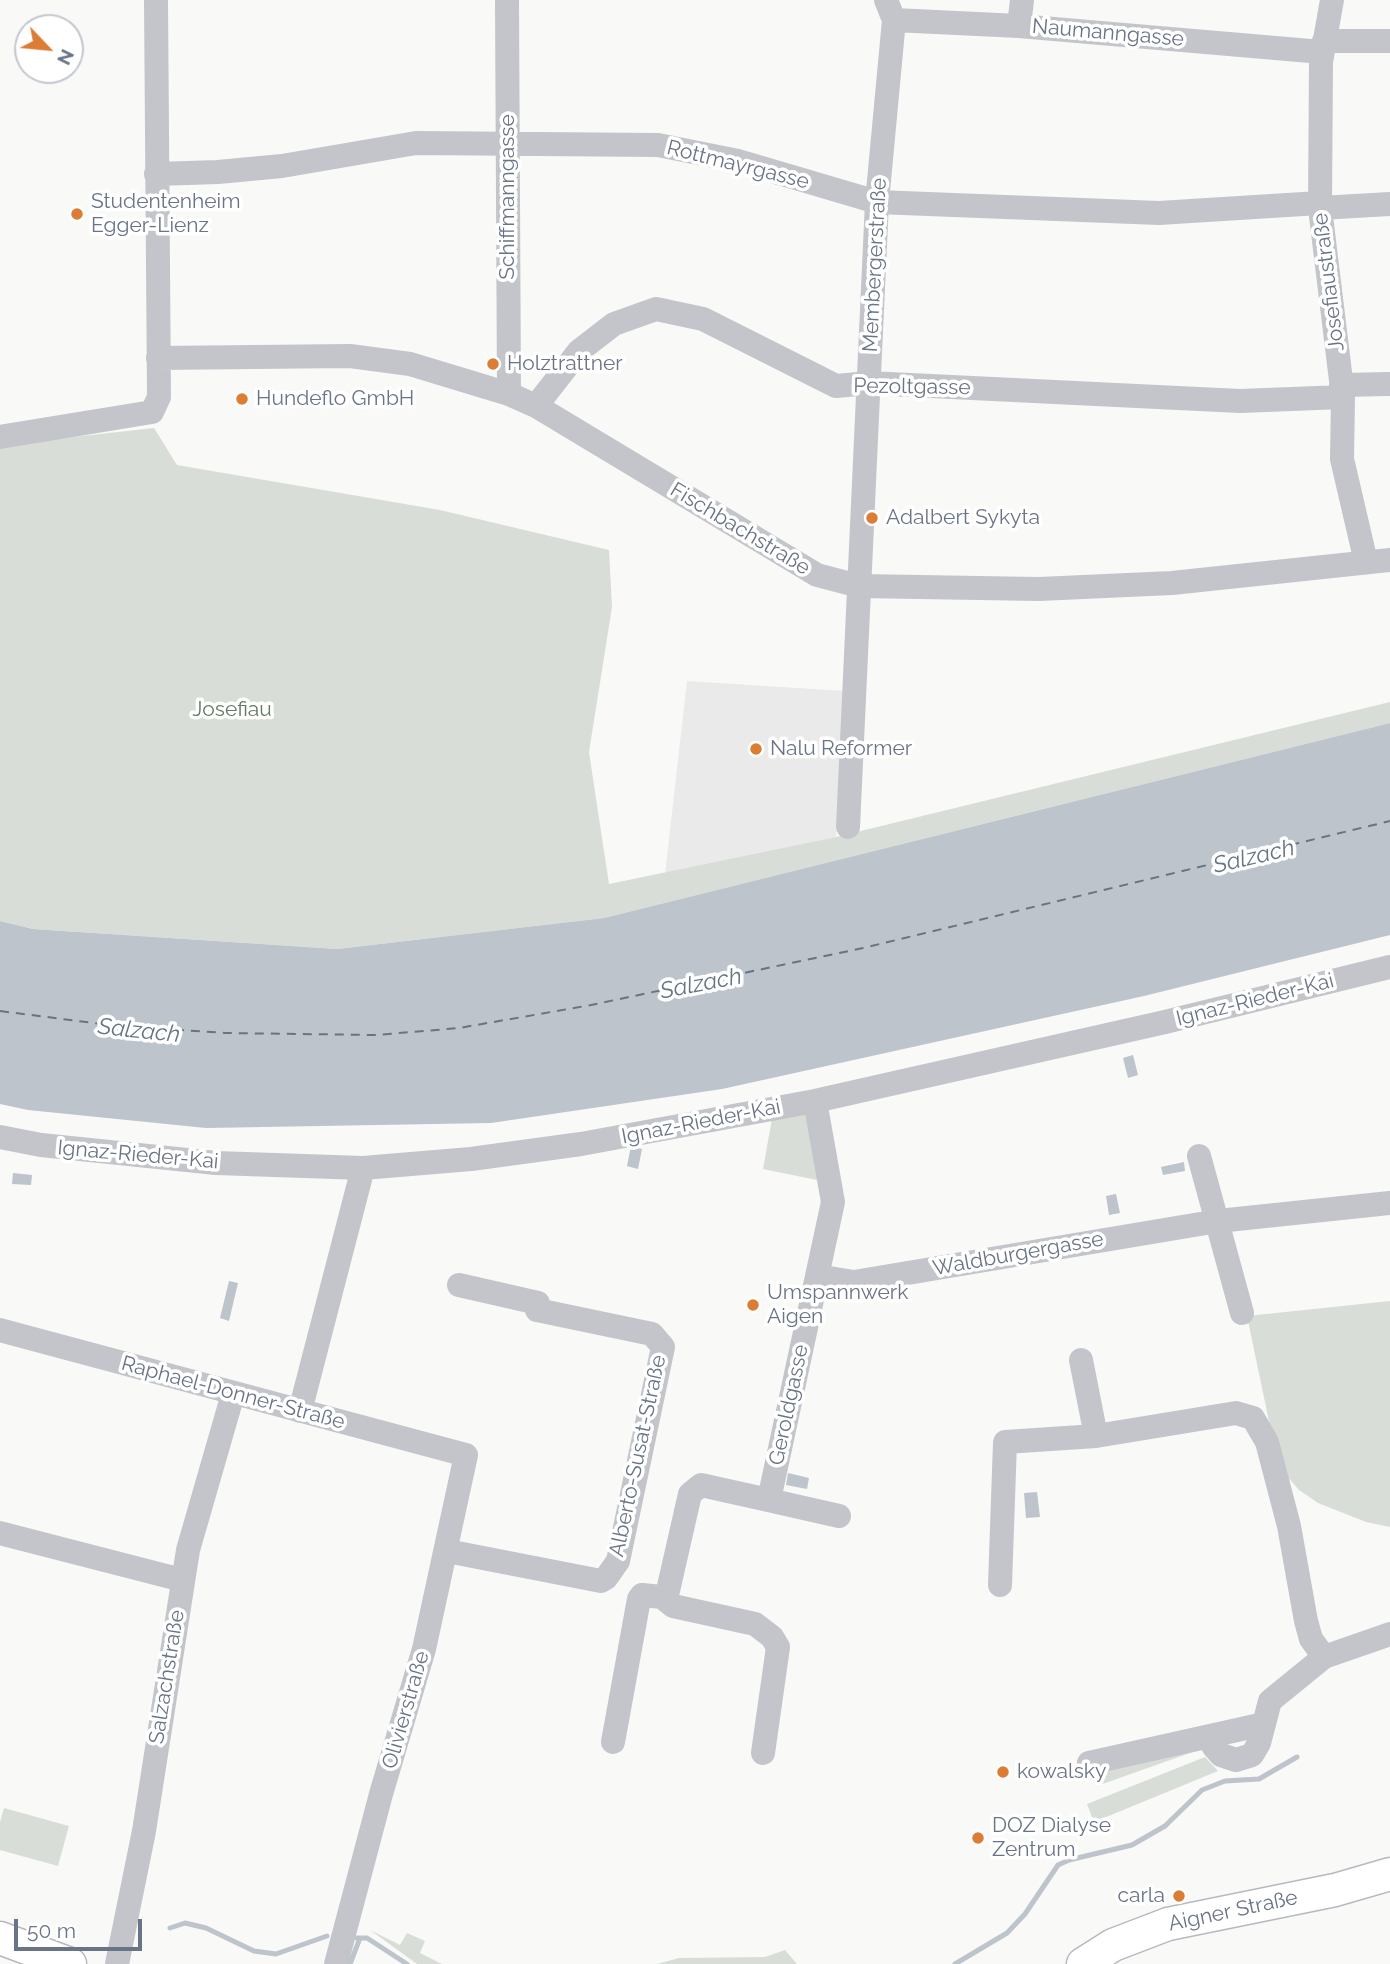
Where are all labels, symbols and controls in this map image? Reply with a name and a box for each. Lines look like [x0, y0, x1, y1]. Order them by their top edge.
north arrow [14, 14, 84, 84]
street label: Naumanngasse [1031, 14, 1185, 52]
text: N [53, 46, 79, 69]
street label: Schiffmanngasse [495, 114, 521, 280]
street label: Rottmayrgasse [664, 135, 812, 195]
street label: Membergerstraße [858, 177, 892, 353]
place label: Studentenheim Egger-Lienz [91, 189, 240, 239]
marker: Studentenheim Egger-Lienz [69, 206, 85, 222]
street label: Josefiaustraße [1308, 211, 1350, 353]
place label: Holztrattner [507, 351, 623, 377]
marker: Holztrattner [485, 356, 501, 372]
street label: Pezoltgasse [853, 373, 971, 401]
place label: Hundeflo GmbH [256, 386, 414, 412]
marker: Hundeflo GmbH [234, 391, 250, 407]
street label: Fischbachstraße [665, 477, 815, 581]
place label: Adalbert Sykyta [886, 505, 1040, 531]
marker: Adalbert Sykyta [864, 510, 880, 526]
park label: Josefiau [192, 697, 272, 723]
place label: Nalu Reformer [770, 736, 912, 762]
marker: Nalu Reformer [748, 741, 764, 757]
water label: Salzach [1211, 834, 1297, 880]
water label: Salzach [658, 963, 744, 1005]
street label: Ignaz-Rieder-Kai [1174, 968, 1336, 1032]
water label: Salzach [97, 1013, 181, 1049]
street label: Ignaz-Rieder-Kai [619, 1094, 783, 1150]
street label: Ignaz-Rieder-Kai [56, 1135, 220, 1175]
street label: Waldburgergasse [931, 1227, 1105, 1281]
place label: Umspannwerk Aigen [767, 1280, 908, 1330]
marker: Umspannwerk Aigen [745, 1297, 761, 1313]
street label: Geroldgasse [764, 1342, 814, 1468]
street label: Raphael-Donner-Straße [119, 1351, 347, 1435]
street label: Alberto-Susat-Straße [604, 1353, 672, 1559]
street label: Salzachstraße [144, 1608, 190, 1746]
street label: Olivierstraße [377, 1648, 435, 1772]
place label: kowalsky [1017, 1759, 1106, 1785]
marker: kowalsky [995, 1764, 1011, 1780]
place label: DOZ Dialyse Zentrum [992, 1813, 1111, 1863]
marker: DOZ Dialyse Zentrum [970, 1830, 986, 1846]
place label: carla [1117, 1883, 1165, 1909]
street label: Aigner Straße [1166, 1885, 1300, 1937]
marker: carla [1171, 1888, 1187, 1904]
scale bar [18, 1904, 145, 1948]
text: 50 m [27, 1918, 76, 1943]

